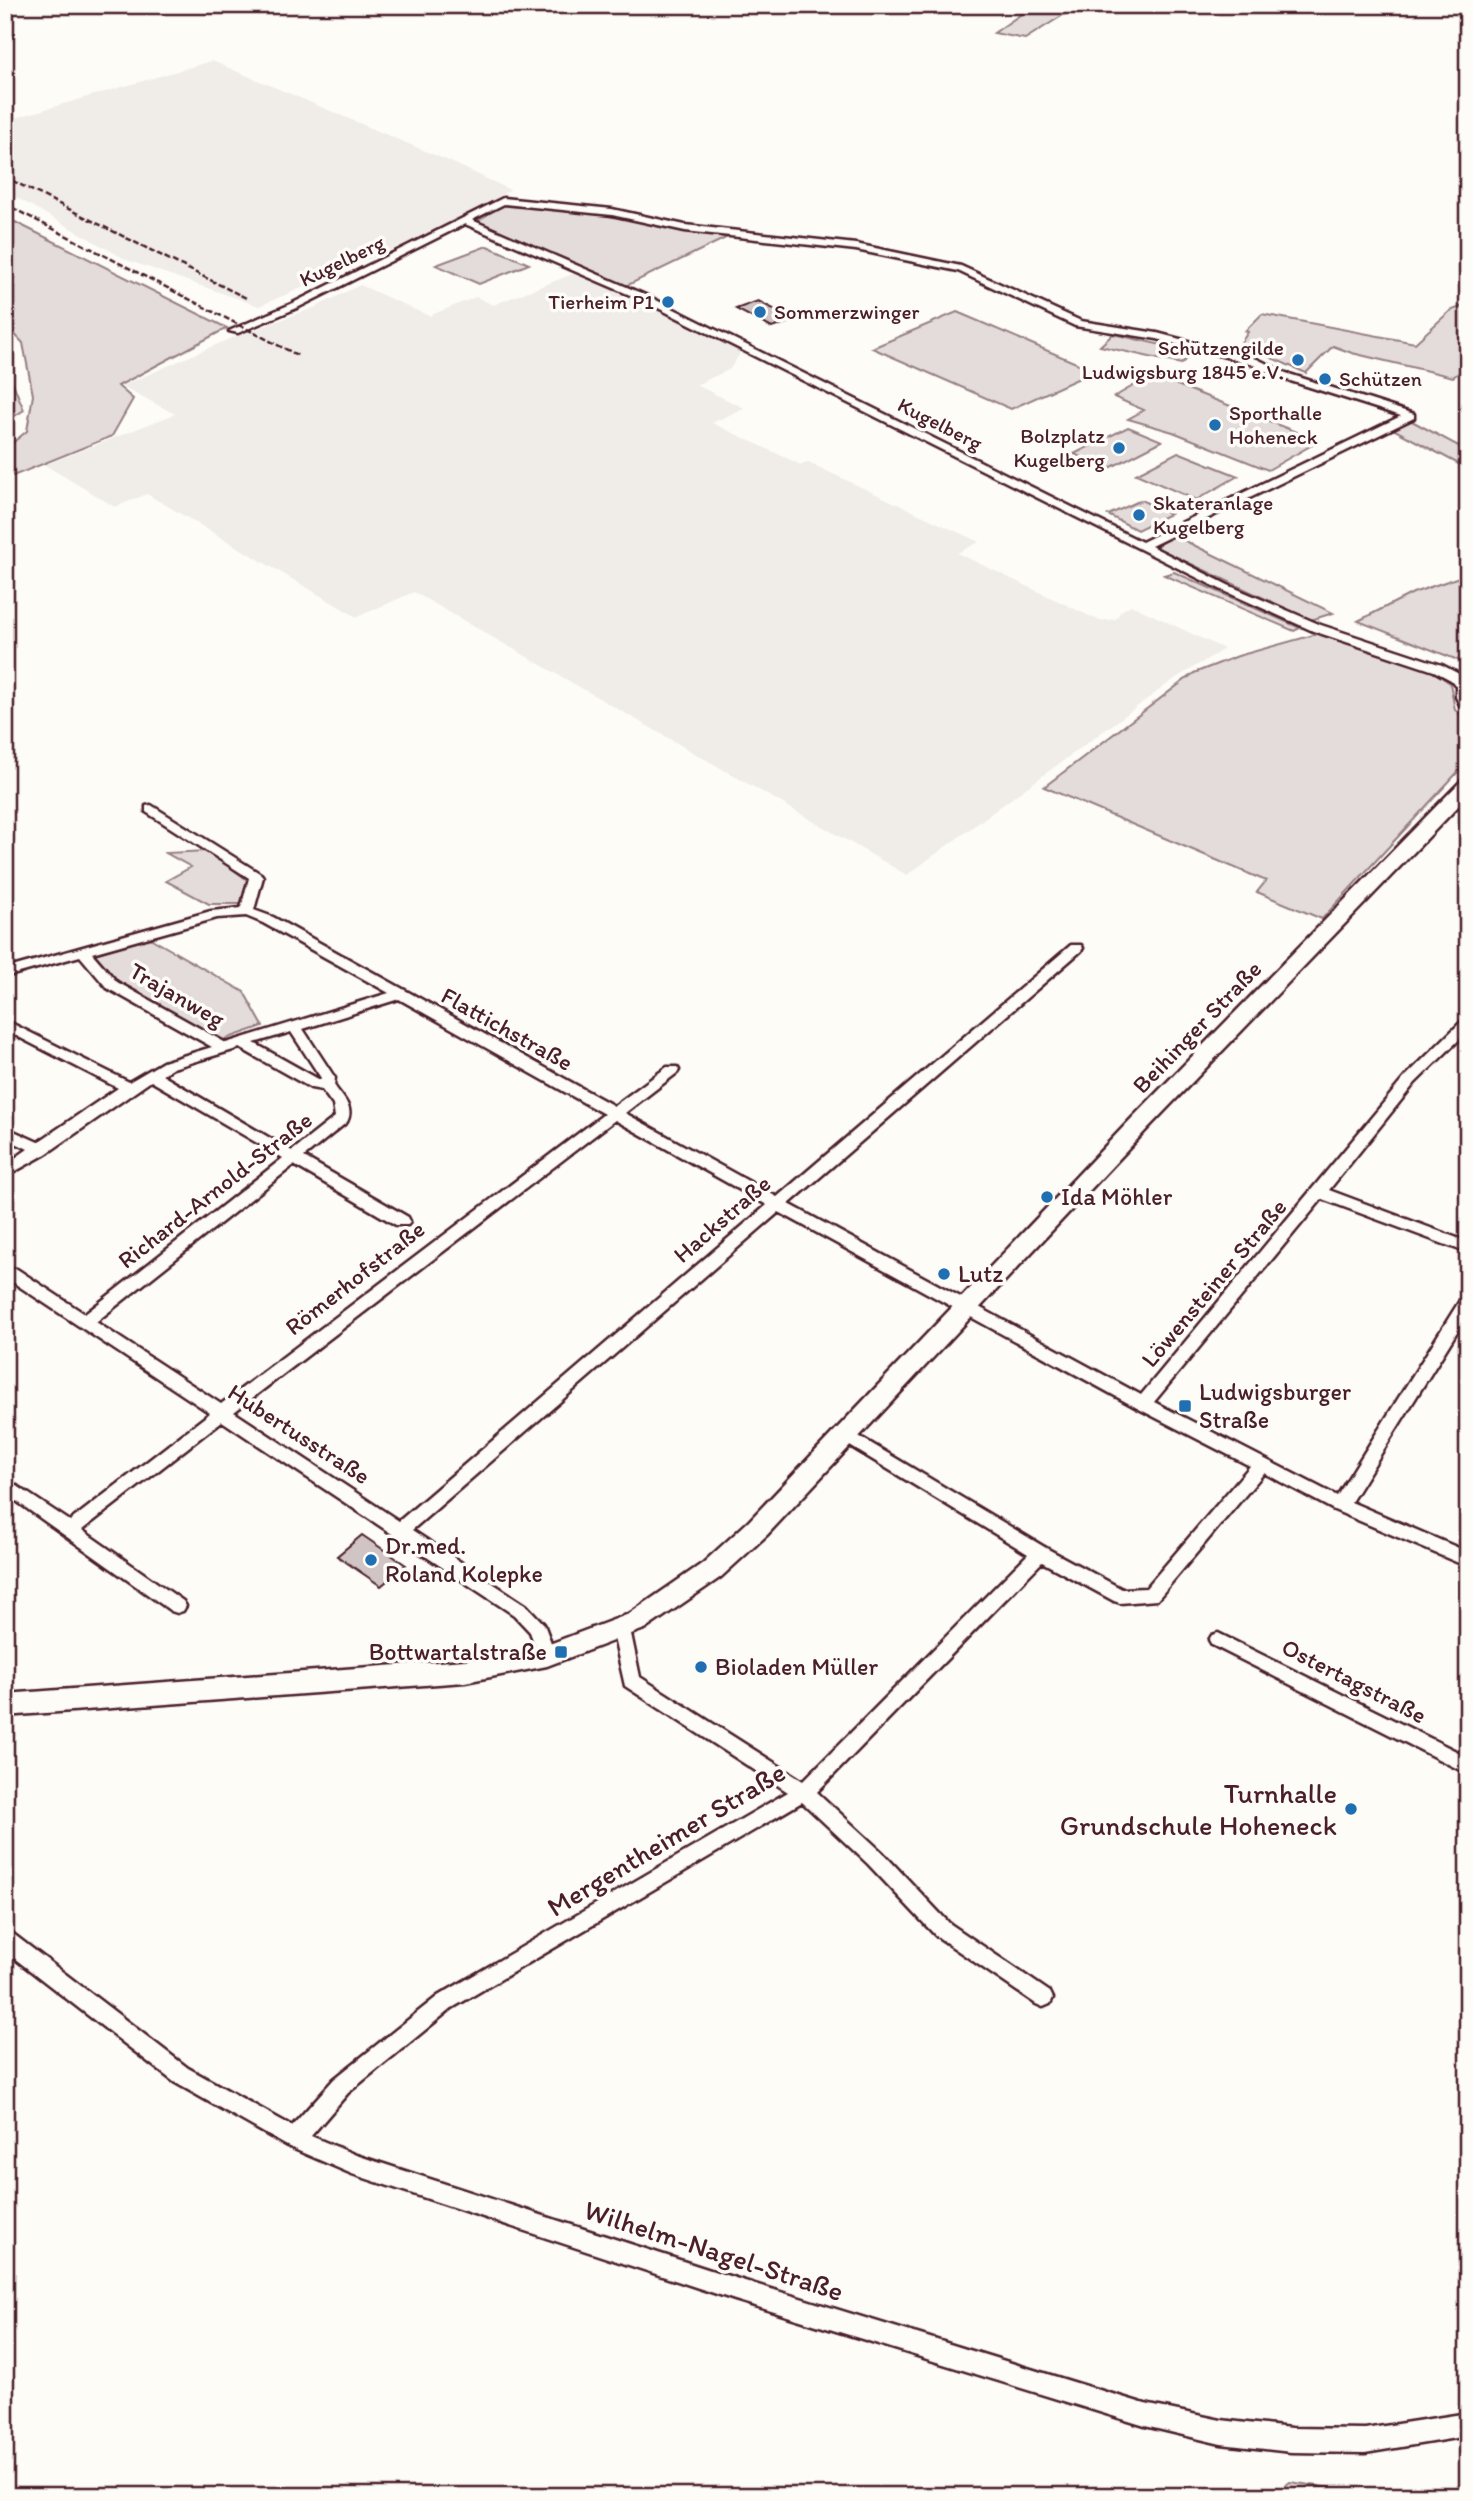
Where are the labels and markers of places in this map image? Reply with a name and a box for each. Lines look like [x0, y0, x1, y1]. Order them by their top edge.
place label: Tierheim P1 [548, 289, 654, 314]
marker: Tierheim P1 [660, 294, 676, 310]
place label: Sommerzwinger [774, 299, 920, 324]
marker: Sommerzwinger [752, 304, 768, 320]
place label: Schützengilde Ludwigsburg 1845 e.V. [1082, 335, 1284, 384]
marker: Schützengilde Ludwigsburg 1845 e.V. [1290, 352, 1306, 368]
place label: Schützen [1339, 366, 1422, 391]
marker: Schützen [1317, 371, 1333, 387]
place label: Sporthalle Hoheneck [1229, 400, 1322, 449]
marker: Sporthalle Hoheneck [1207, 417, 1223, 433]
place label: Bolzplatz Kugelberg [1013, 423, 1105, 472]
marker: Bolzplatz Kugelberg [1111, 440, 1127, 456]
place label: Skateranlage Kugelberg [1153, 490, 1273, 539]
marker: Skateranlage Kugelberg [1131, 507, 1147, 523]
place label: Ida Möhler [1061, 1182, 1173, 1211]
marker: Ida Möhler [1039, 1189, 1055, 1205]
place label: Lutz [958, 1259, 1003, 1288]
marker: Lutz [936, 1266, 952, 1282]
place label: Ludwigsburger Straße [1199, 1377, 1351, 1434]
marker: Ludwigsburger Straße [1177, 1398, 1193, 1414]
place label: Dr.med. Roland Kolepke [385, 1531, 543, 1588]
marker: Dr.med. Roland Kolepke [363, 1552, 379, 1568]
place label: Bottwartalstraße [369, 1637, 547, 1666]
marker: Bottwartalstraße [553, 1644, 569, 1660]
place label: Bioladen Müller [715, 1652, 879, 1681]
marker: Bioladen Müller [693, 1659, 709, 1675]
place label: Turnhalle Grundschule Hoheneck [1060, 1776, 1337, 1842]
marker: Turnhalle Grundschule Hoheneck [1343, 1801, 1359, 1817]

